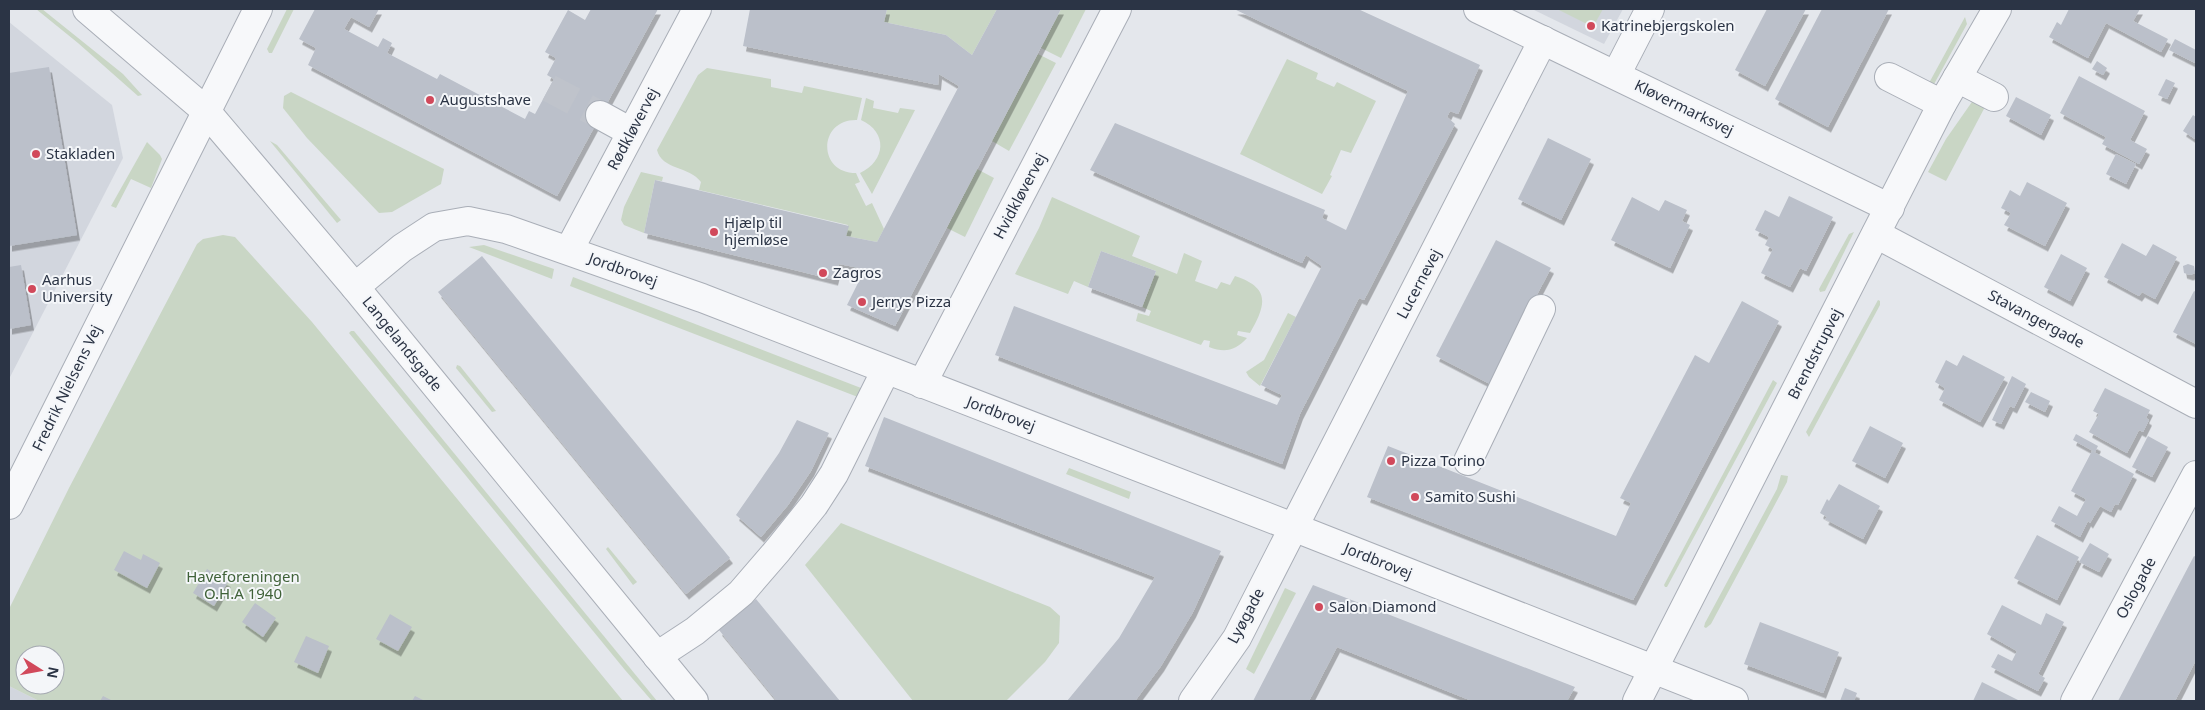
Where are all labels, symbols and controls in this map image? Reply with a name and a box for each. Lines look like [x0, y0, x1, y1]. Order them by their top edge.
place label: Katrinebjergskolen [1601, 15, 1735, 35]
marker: Katrinebjergskolen [1585, 20, 1597, 32]
street label: Kløvermarksvej [1632, 74, 1737, 140]
street label: Rødkløvervej [602, 84, 662, 173]
place label: Augustshave [440, 89, 531, 109]
marker: Augustshave [424, 94, 436, 106]
place label: Stakladen [46, 143, 115, 163]
marker: Stakladen [30, 148, 42, 160]
street label: Hvidkløvervej [988, 149, 1050, 242]
place label: Hjælp til hjemløse [724, 212, 788, 249]
marker: Hjælp til hjemløse [708, 226, 720, 238]
street label: Lucernevej [1391, 245, 1445, 322]
street label: Jordbrovej [584, 247, 661, 291]
place label: Zagros [833, 262, 881, 282]
marker: Zagros [817, 267, 829, 279]
place label: Aarhus University [42, 269, 113, 306]
marker: Aarhus University [26, 283, 38, 295]
street label: Stavangergade [1985, 284, 2088, 352]
place label: Jerrys Pizza [870, 291, 951, 311]
street label: Langelandsgade [358, 292, 447, 395]
marker: Jerrys Pizza [856, 296, 868, 308]
street label: Brendstrupvej [1783, 305, 1846, 402]
street label: Fredrik Nielsens Vej [27, 321, 105, 454]
street label: Jordbrovej [962, 390, 1039, 435]
place label: Pizza Torino [1401, 450, 1485, 470]
marker: Pizza Torino [1385, 455, 1397, 467]
place label: Samito Sushi [1425, 486, 1516, 506]
marker: Samito Sushi [1409, 491, 1421, 503]
street label: Jordbrovej [1339, 537, 1416, 583]
street label: Oslogade [2111, 553, 2160, 622]
park label: Haveforeningen O.H.A 1940 [186, 566, 300, 603]
street label: Lyøgade [1222, 584, 1268, 647]
place label: Salon Diamond [1329, 596, 1437, 616]
marker: Salon Diamond [1313, 601, 1325, 613]
north arrow [15, 645, 65, 695]
text: N [43, 665, 64, 680]

